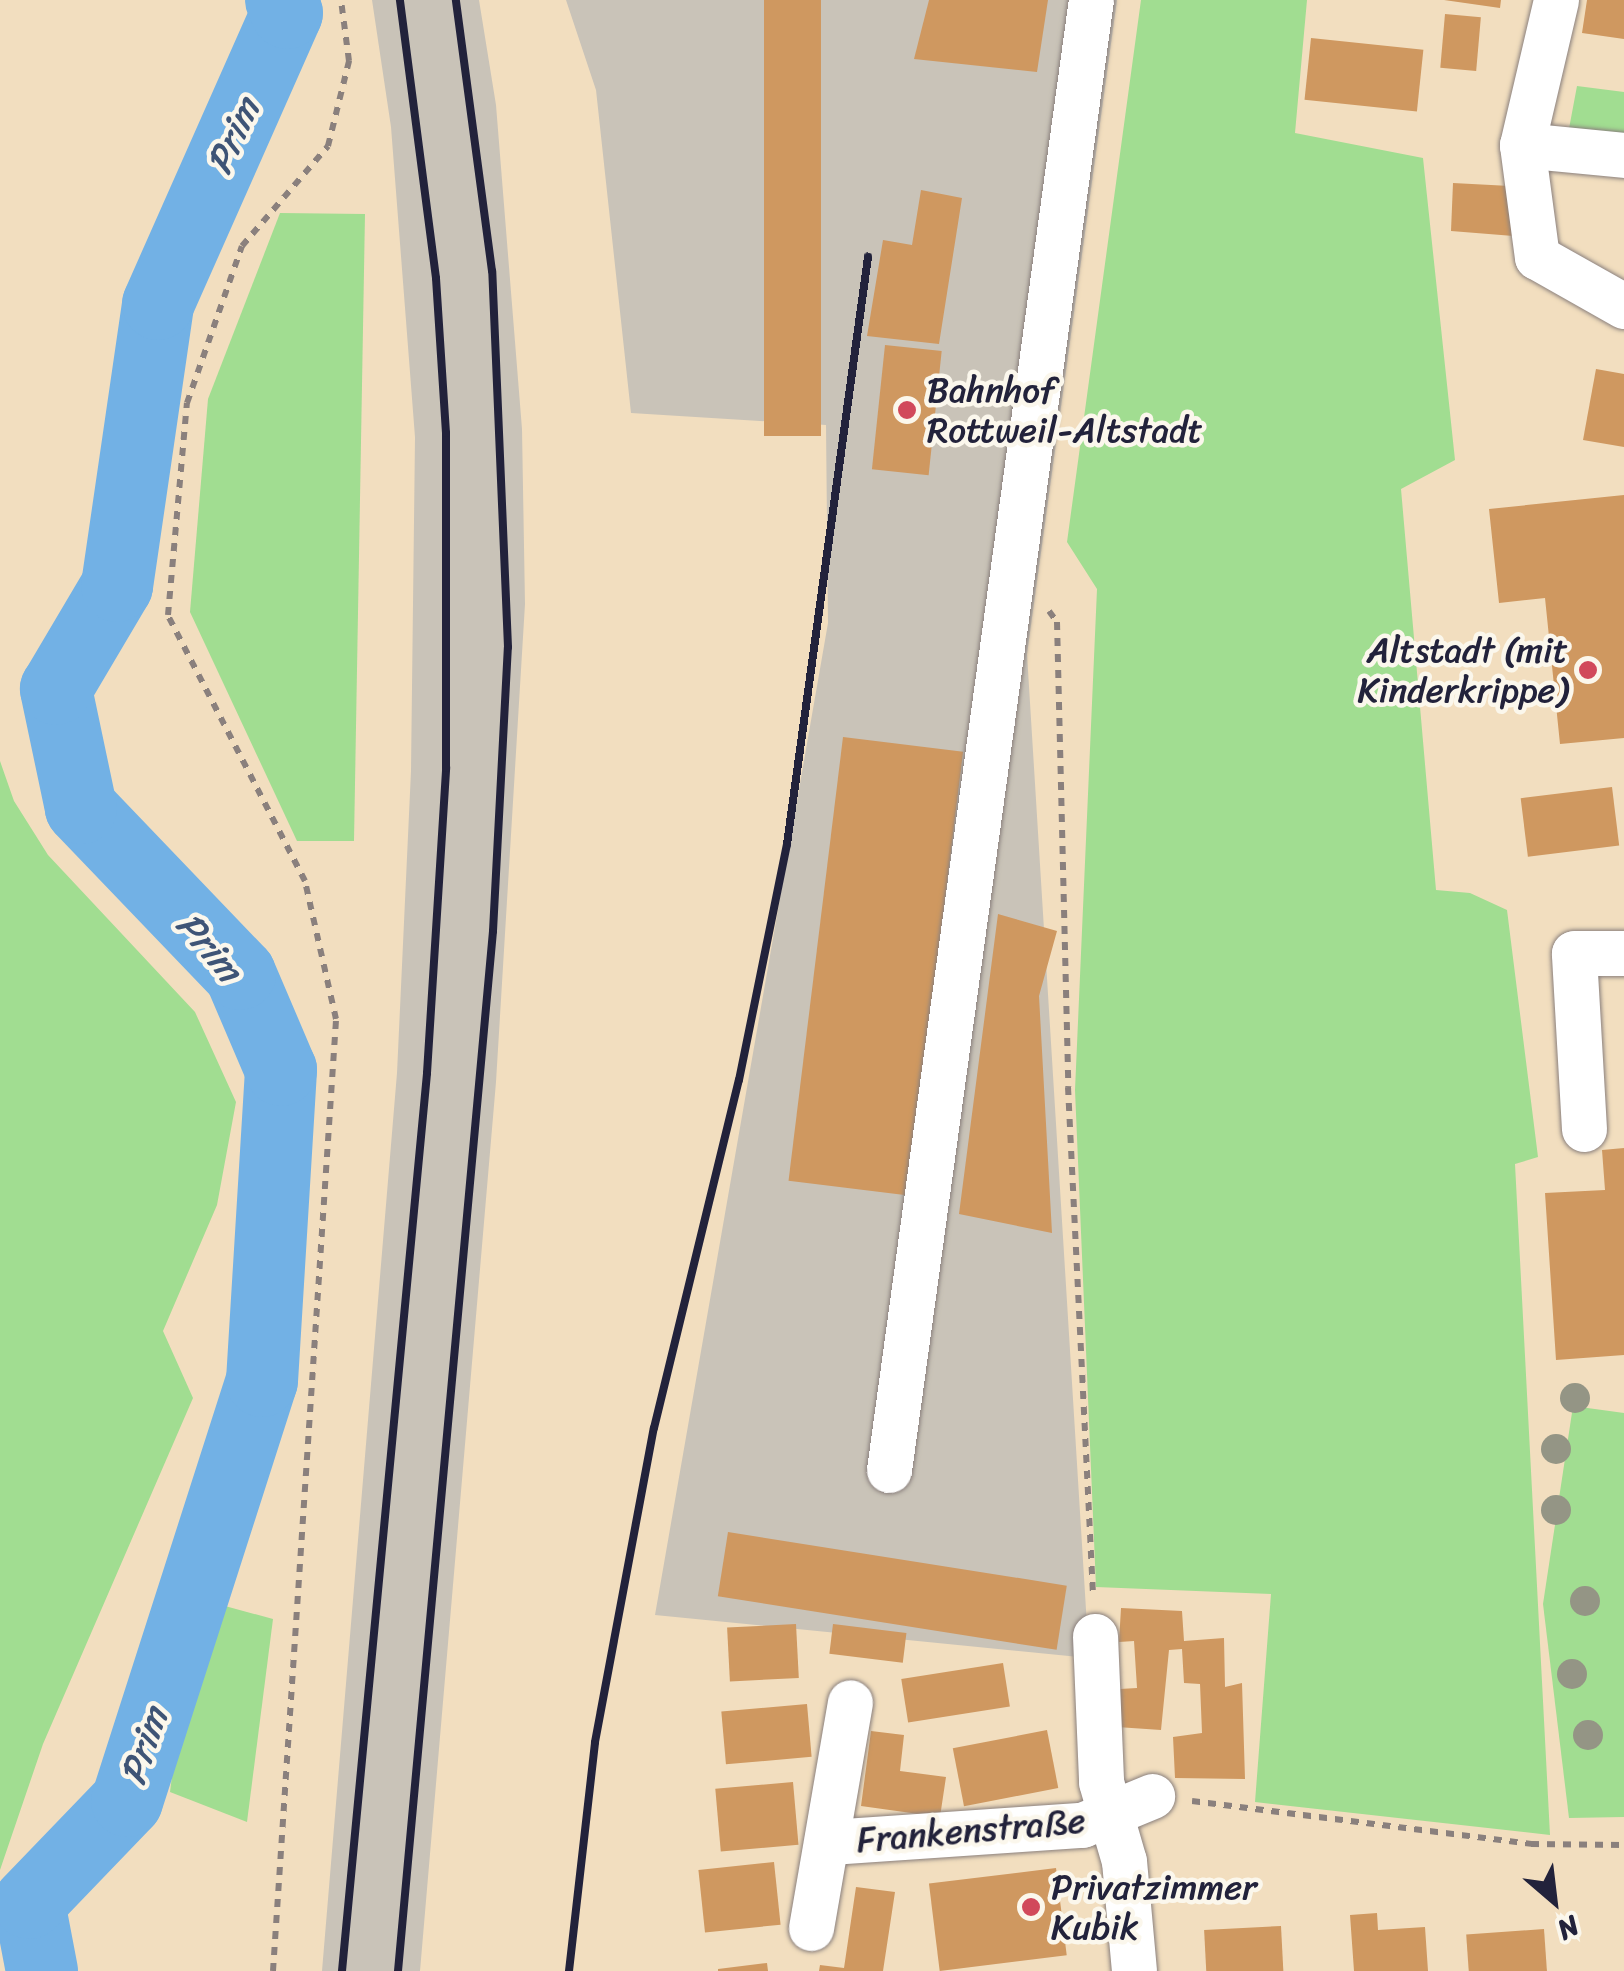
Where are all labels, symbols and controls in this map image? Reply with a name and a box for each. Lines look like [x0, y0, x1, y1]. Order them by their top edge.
water label: Prim [196, 91, 270, 181]
place label: Bahnhof Rottweil-Altstadt [927, 369, 1203, 451]
marker: Bahnhof Rottweil-Altstadt [896, 399, 918, 421]
place label: Altstadt (mit Kinderkrippe) [1357, 629, 1568, 711]
marker: Altstadt (mit Kinderkrippe) [1577, 659, 1599, 681]
water label: Prim [166, 902, 252, 992]
water label: Prim [110, 1702, 178, 1790]
street label: Frankenstraße [855, 1799, 1087, 1861]
north arrow [1504, 1851, 1604, 1951]
place label: Privatzimmer Kubik [1051, 1866, 1257, 1948]
marker: Privatzimmer Kubik [1020, 1896, 1042, 1918]
text: N [1548, 1902, 1588, 1954]

